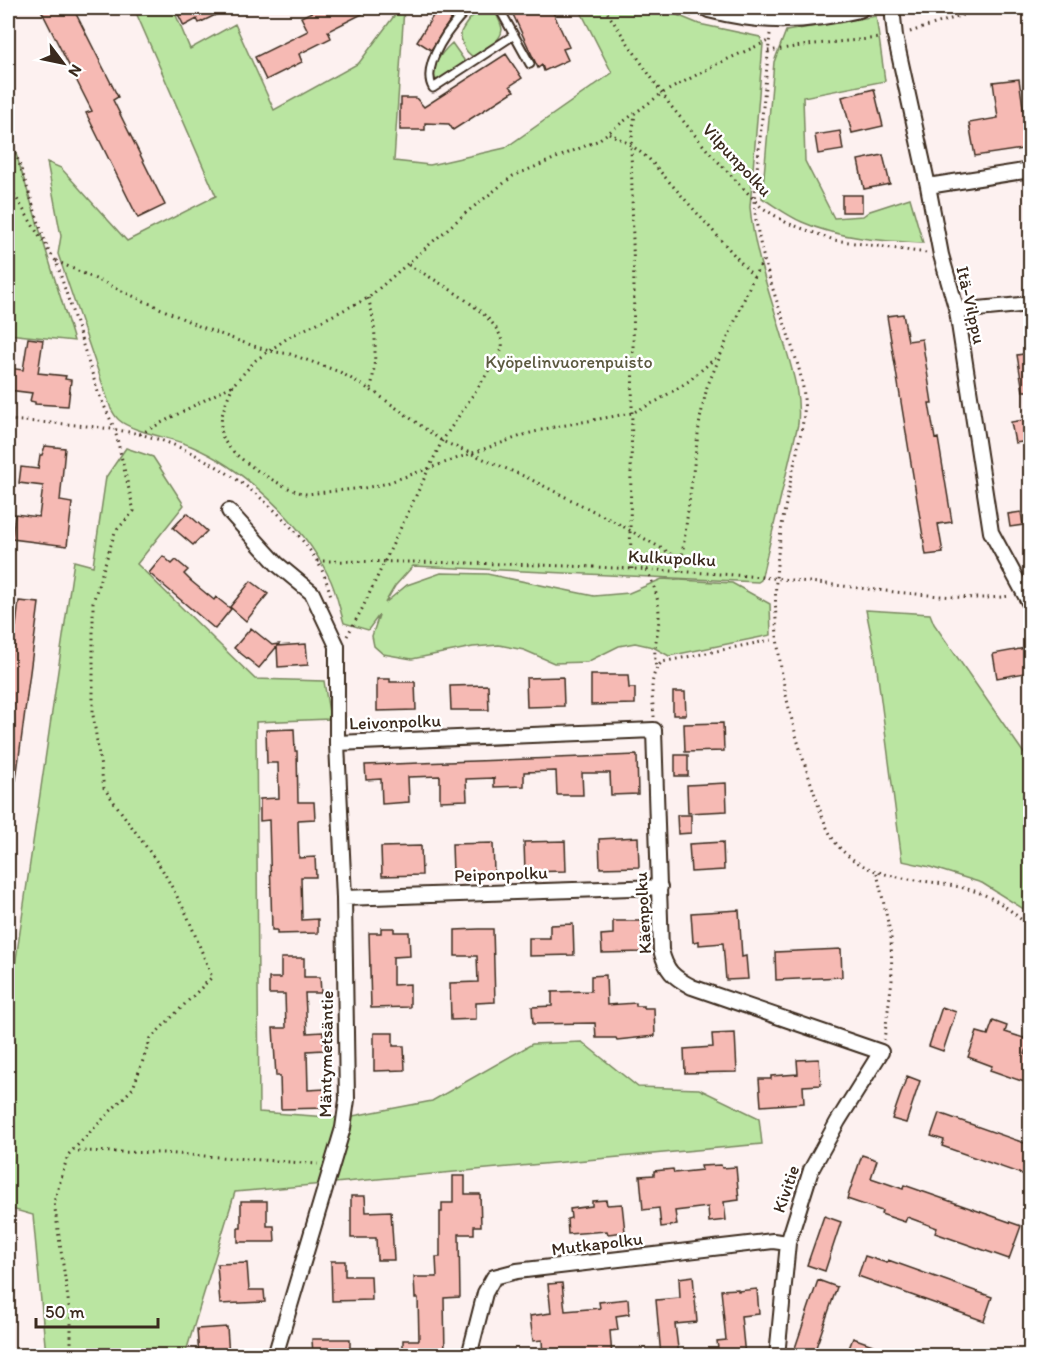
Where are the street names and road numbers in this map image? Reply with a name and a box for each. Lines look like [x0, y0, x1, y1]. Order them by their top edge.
street label: Vilpunpolku [698, 119, 777, 201]
street label: Itä-Vilppu [951, 264, 991, 346]
street label: Kulkupolku [627, 545, 717, 571]
street label: Leivonpolku [349, 709, 442, 735]
street label: Peiponpolku [454, 861, 549, 887]
street label: Käenpolku [630, 871, 656, 955]
street label: Mäntymetsäntie [314, 990, 338, 1118]
street label: Kivitie [768, 1162, 804, 1216]
street label: Mutkapolku [550, 1227, 644, 1261]

